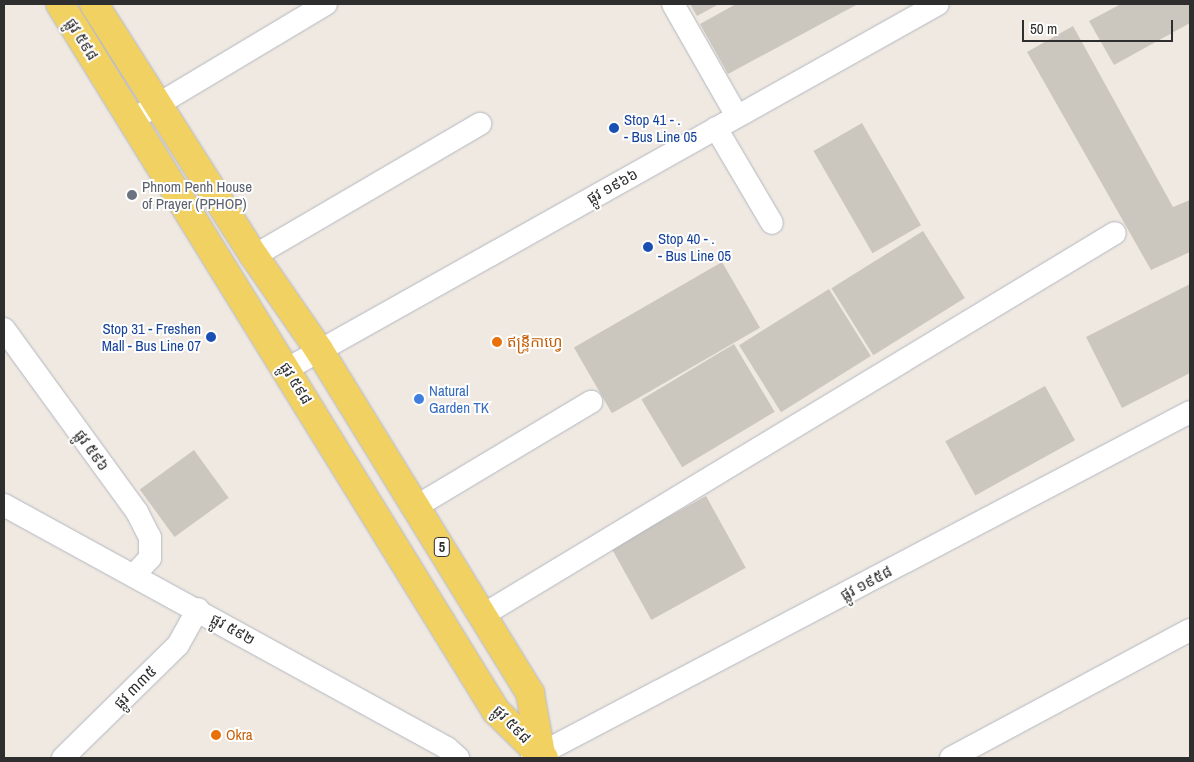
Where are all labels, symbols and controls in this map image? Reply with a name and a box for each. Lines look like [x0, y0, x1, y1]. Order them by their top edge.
scale bar [1024, 10, 1175, 42]
street label: ផ្លូវ ៥៩៨ [62, 15, 102, 63]
text: 50 m [1030, 18, 1057, 39]
place label: Stop 41 - . - Bus Line 05 [624, 110, 697, 145]
marker: Stop 41 - . - Bus Line 05 [608, 122, 620, 134]
street label: ផ្លូវ ១៩៦៦ [583, 165, 641, 207]
place label: Phnom Penh House of Prayer (PPHOP) [142, 177, 252, 212]
marker: Phnom Penh House of Prayer (PPHOP) [126, 189, 138, 201]
place label: Stop 40 - . - Bus Line 05 [658, 229, 731, 264]
marker: Stop 40 - . - Bus Line 05 [642, 241, 654, 253]
place label: Stop 31 - Freshen Mall - Bus Line 07 [102, 319, 201, 354]
marker: Stop 31 - Freshen Mall - Bus Line 07 [205, 331, 217, 343]
place label: ឥន្ទ្រីកាហ្វេ [507, 333, 562, 351]
marker: ឥន្ទ្រីកាហ្វេ [491, 336, 503, 348]
street label: ផ្លូវ ៥៩៨ [276, 359, 316, 407]
place label: Natural Garden TK [429, 381, 489, 416]
marker: Natural Garden TK [413, 393, 425, 405]
street label: ផ្លូវ ៥៩៦ [71, 426, 113, 474]
road number: 5 [433, 536, 451, 558]
street label: ផ្លូវ ១៩៥៨ [837, 562, 895, 604]
street label: ផ្លូវ ៥៩២ [208, 609, 258, 649]
street label: ផ្លូវ ៣៣៥ [110, 662, 160, 712]
street label: ផ្លូវ ៥៩៨ [489, 701, 535, 747]
place label: Okra [226, 726, 253, 744]
marker: Okra [210, 729, 222, 741]

